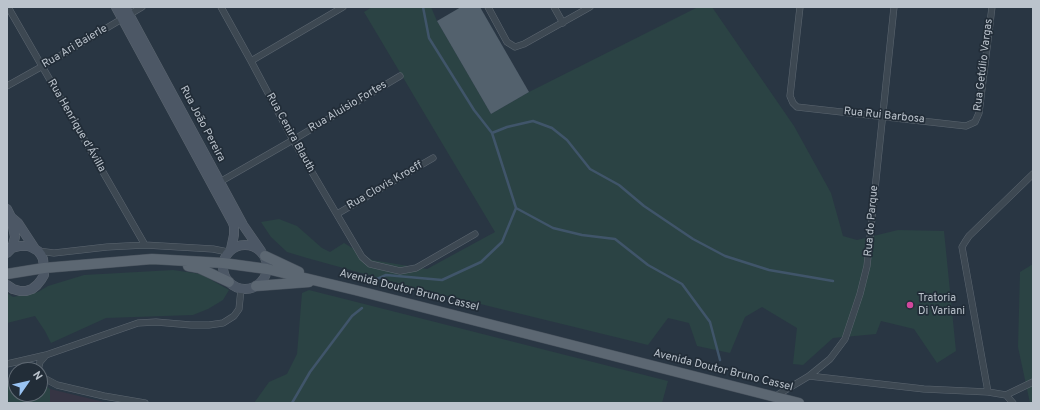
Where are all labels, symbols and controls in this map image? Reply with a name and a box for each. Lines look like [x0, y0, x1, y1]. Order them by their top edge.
street label: Rua Getúlio Vargas [972, 18, 996, 112]
street label: Rua Ari Baierle [40, 22, 110, 72]
street label: Rua Henrique d'Ávilla [44, 77, 108, 175]
street label: Rua Aluisio Fortes [307, 79, 389, 135]
street label: Rua João Pereira [176, 84, 228, 164]
street label: Rua Cenira Blauth [263, 91, 317, 175]
street label: Rua Rui Barbosa [843, 105, 925, 127]
street label: Rua Clovis Kroeff [345, 159, 425, 213]
street label: Rua do Parque [862, 185, 882, 257]
street label: Avenida Doutor Bruno Cassel [338, 267, 480, 315]
place label: Tratoria Di Variani [918, 292, 965, 318]
marker: Tratoria Di Variani [905, 300, 915, 310]
street label: Avenida Doutor Bruno Cassel [652, 347, 794, 395]
north arrow [8, 362, 48, 402]
text: N [29, 369, 45, 383]

